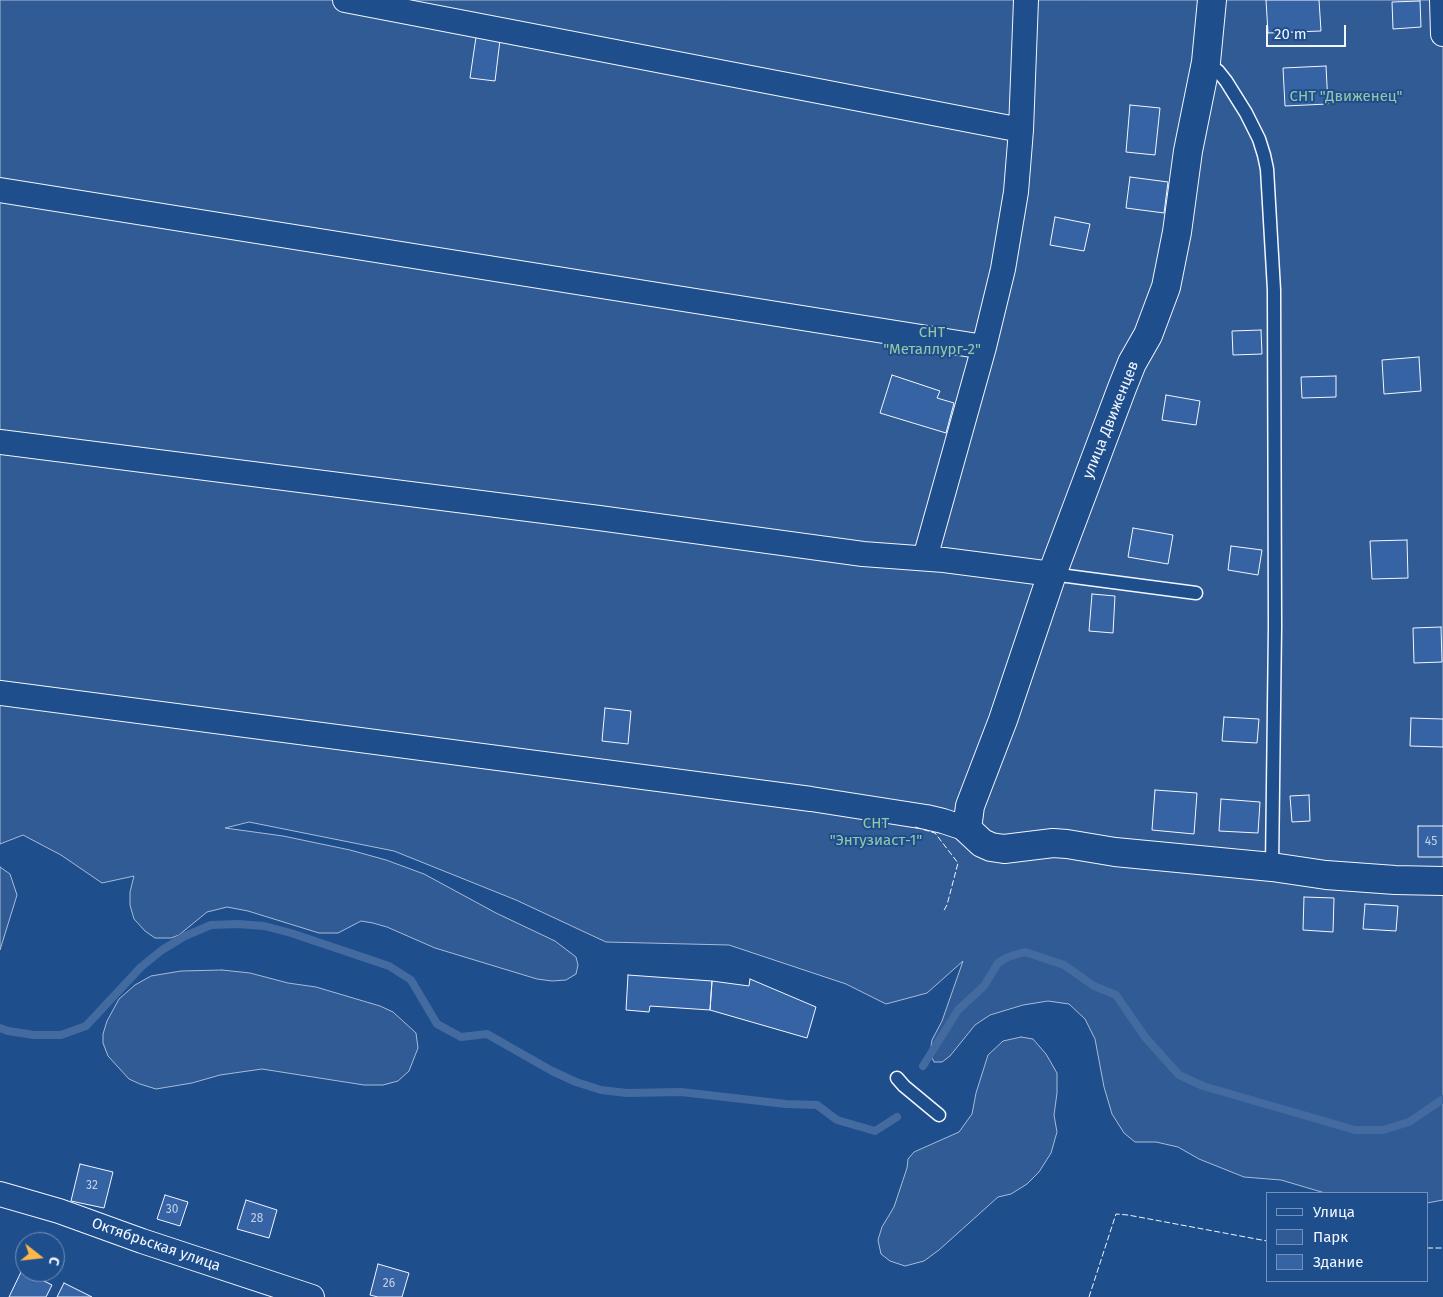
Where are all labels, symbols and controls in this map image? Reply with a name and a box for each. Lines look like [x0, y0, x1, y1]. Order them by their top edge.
scale bar [1268, 15, 1348, 47]
text: 20 m [1274, 25, 1307, 43]
park label: СНТ "Движенец" [1290, 88, 1402, 106]
park label: СНТ "Металлург-2" [883, 324, 981, 359]
street label: улица Движенцев [1079, 359, 1143, 481]
park label: СНТ "Энтузиаст-1" [830, 815, 922, 850]
house number: 45 [1425, 835, 1437, 849]
house number: 32 [86, 1179, 98, 1193]
legend [1266, 1192, 1428, 1282]
house number: 30 [166, 1203, 178, 1217]
text: Улица [1313, 1203, 1355, 1221]
house number: 28 [251, 1212, 263, 1226]
street label: Октябрьская улица [89, 1214, 223, 1276]
text: Парк [1313, 1228, 1348, 1246]
north arrow [15, 1232, 65, 1282]
text: Здание [1313, 1253, 1363, 1271]
text: С [45, 1255, 63, 1267]
house number: 26 [383, 1277, 395, 1291]

